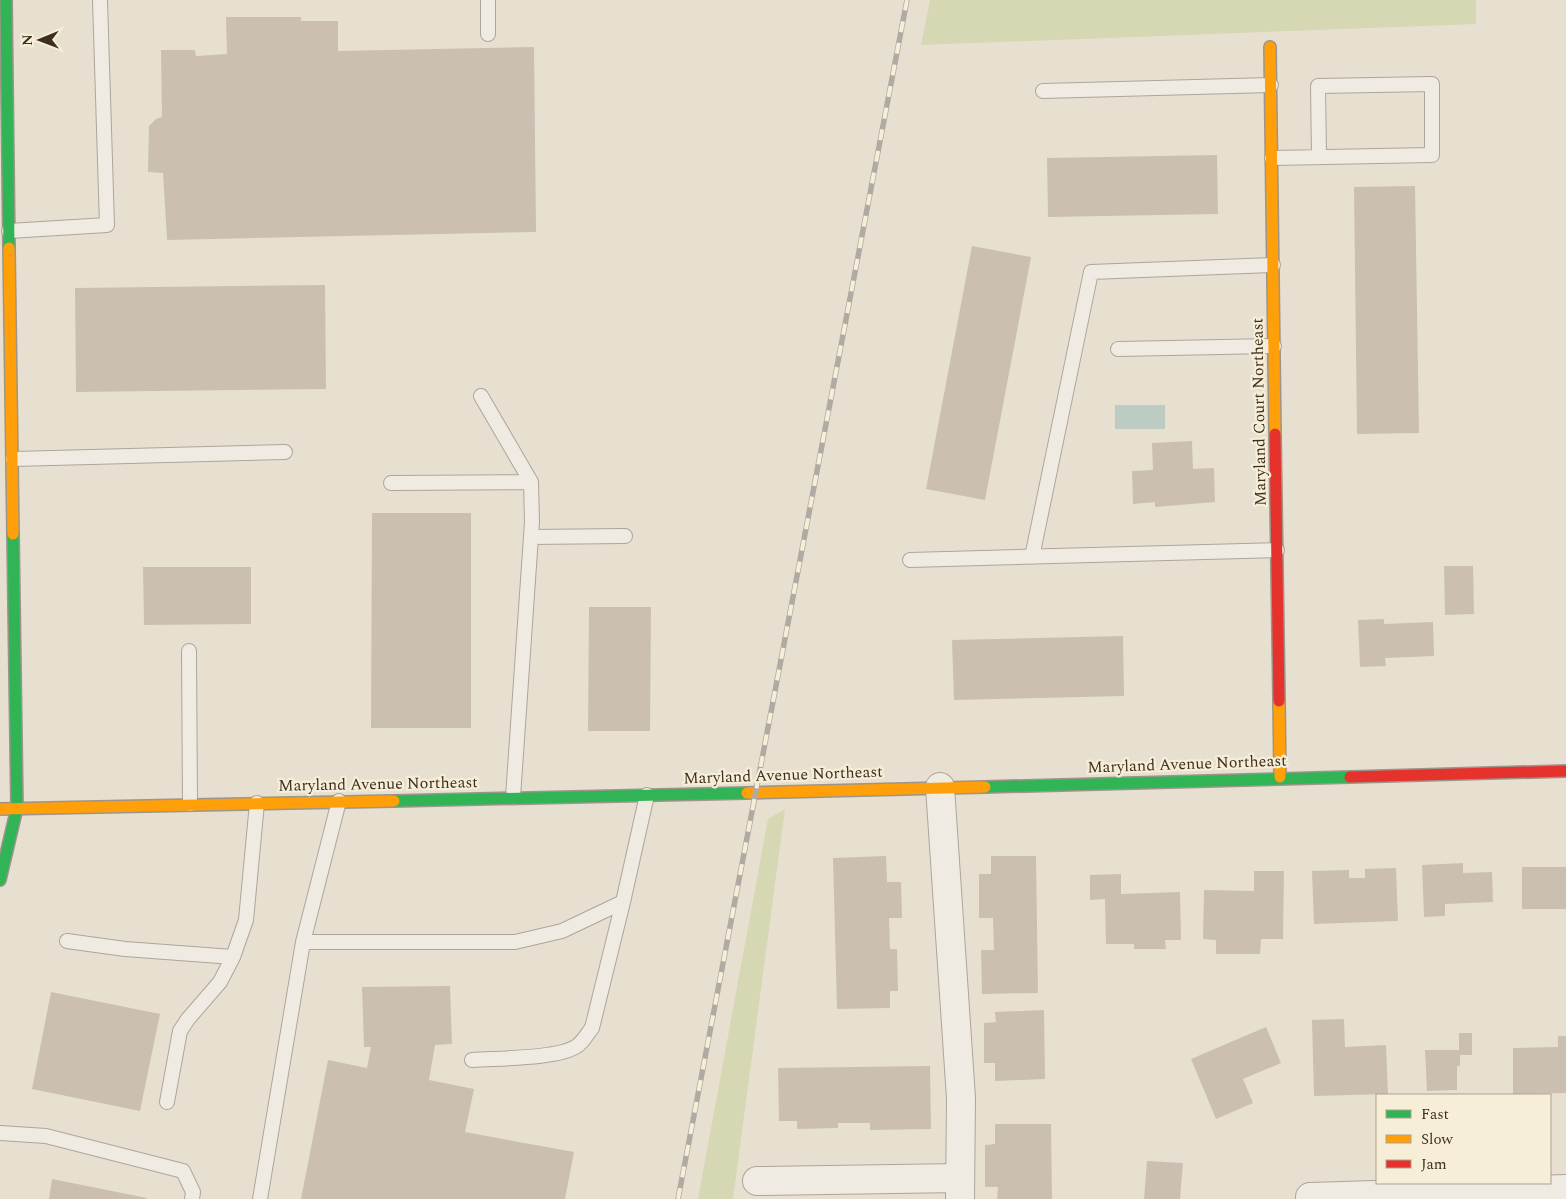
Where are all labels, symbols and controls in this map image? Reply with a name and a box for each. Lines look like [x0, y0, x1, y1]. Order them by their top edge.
north arrow [15, 15, 65, 65]
text: N [17, 34, 38, 46]
street label: Maryland Court Northeast [1245, 317, 1273, 506]
street label: Maryland Avenue Northeast [1087, 749, 1287, 779]
street label: Maryland Avenue Northeast [683, 760, 883, 790]
street label: Maryland Avenue Northeast [278, 770, 478, 798]
legend [1376, 1094, 1551, 1184]
text: Fast [1421, 1103, 1449, 1126]
text: Slow [1421, 1128, 1453, 1151]
text: Jam [1421, 1153, 1447, 1176]

